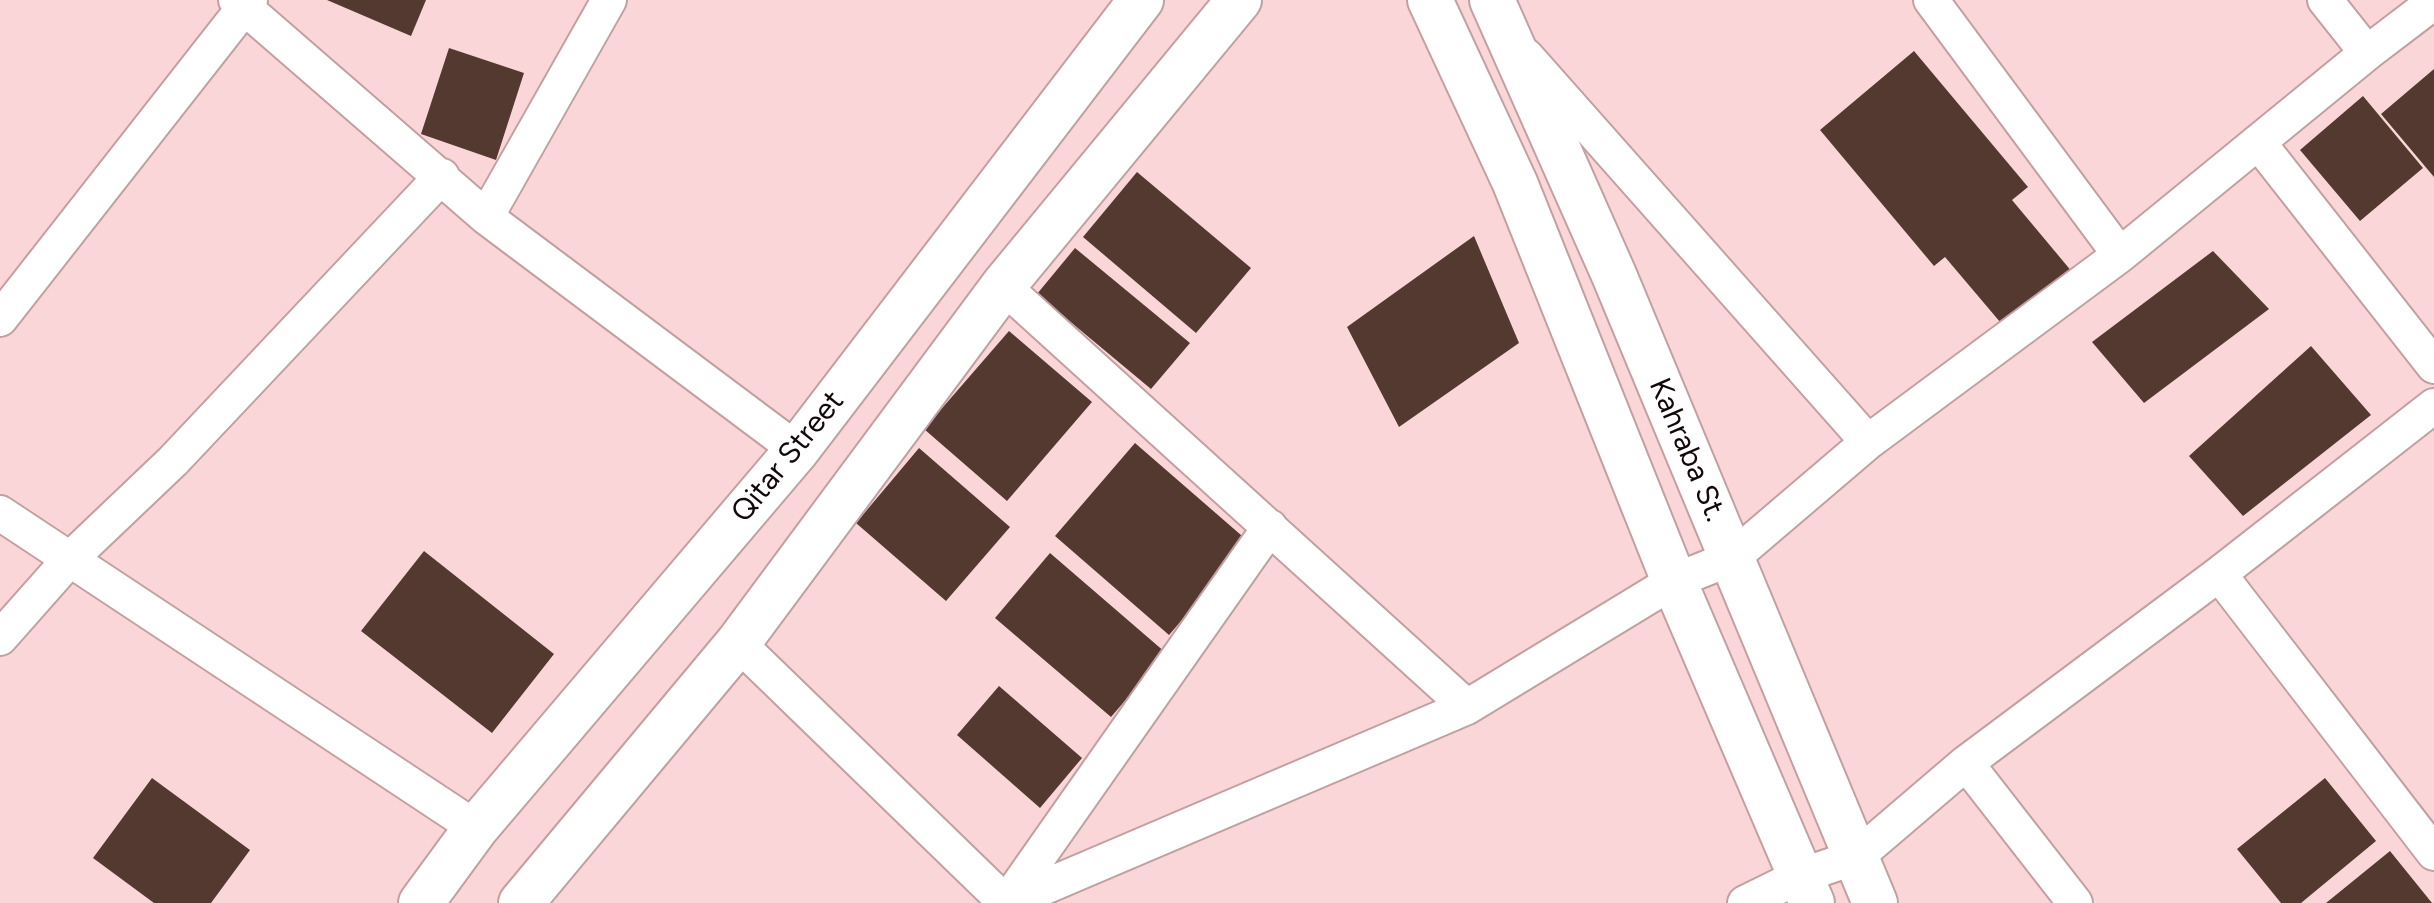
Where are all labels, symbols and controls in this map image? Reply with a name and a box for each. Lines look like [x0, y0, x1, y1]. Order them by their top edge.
street label: Kahraba St. [1641, 373, 1733, 527]
street label: Qitar Street [724, 384, 852, 530]

